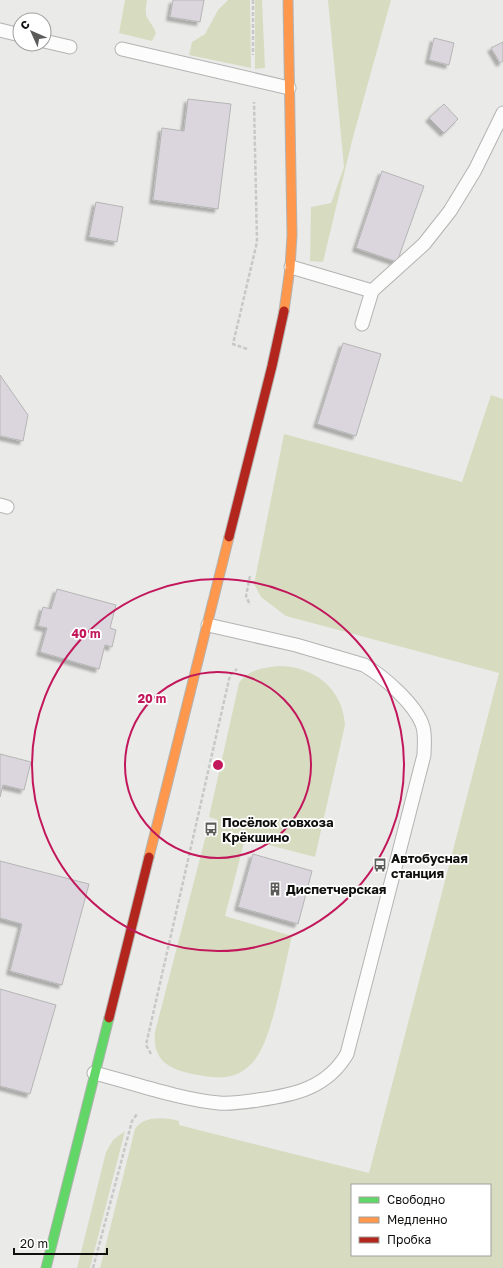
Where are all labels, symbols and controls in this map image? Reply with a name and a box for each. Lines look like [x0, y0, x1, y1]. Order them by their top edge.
north arrow [12, 12, 52, 52]
text: С [17, 17, 32, 32]
text: 40 m [72, 626, 100, 641]
text: 20 m [138, 691, 166, 706]
centre of rings [211, 758, 225, 772]
place label: Посёлок совхоза Крёкшино [222, 814, 334, 845]
bus stop icon: Посёлок совхоза Крёкшино [203, 821, 219, 837]
place label: Автобусная станция [391, 850, 468, 881]
bus stop icon: Автобусная станция [372, 857, 388, 873]
building icon: Диспетчерская [267, 881, 283, 897]
place label: Диспетчерская [286, 881, 386, 897]
legend [351, 1184, 491, 1256]
text: Свободно [387, 1192, 445, 1207]
text: Медленно [387, 1212, 447, 1227]
scale bar [14, 1230, 107, 1256]
text: Пробка [387, 1232, 431, 1247]
text: 20 m [20, 1236, 48, 1251]

